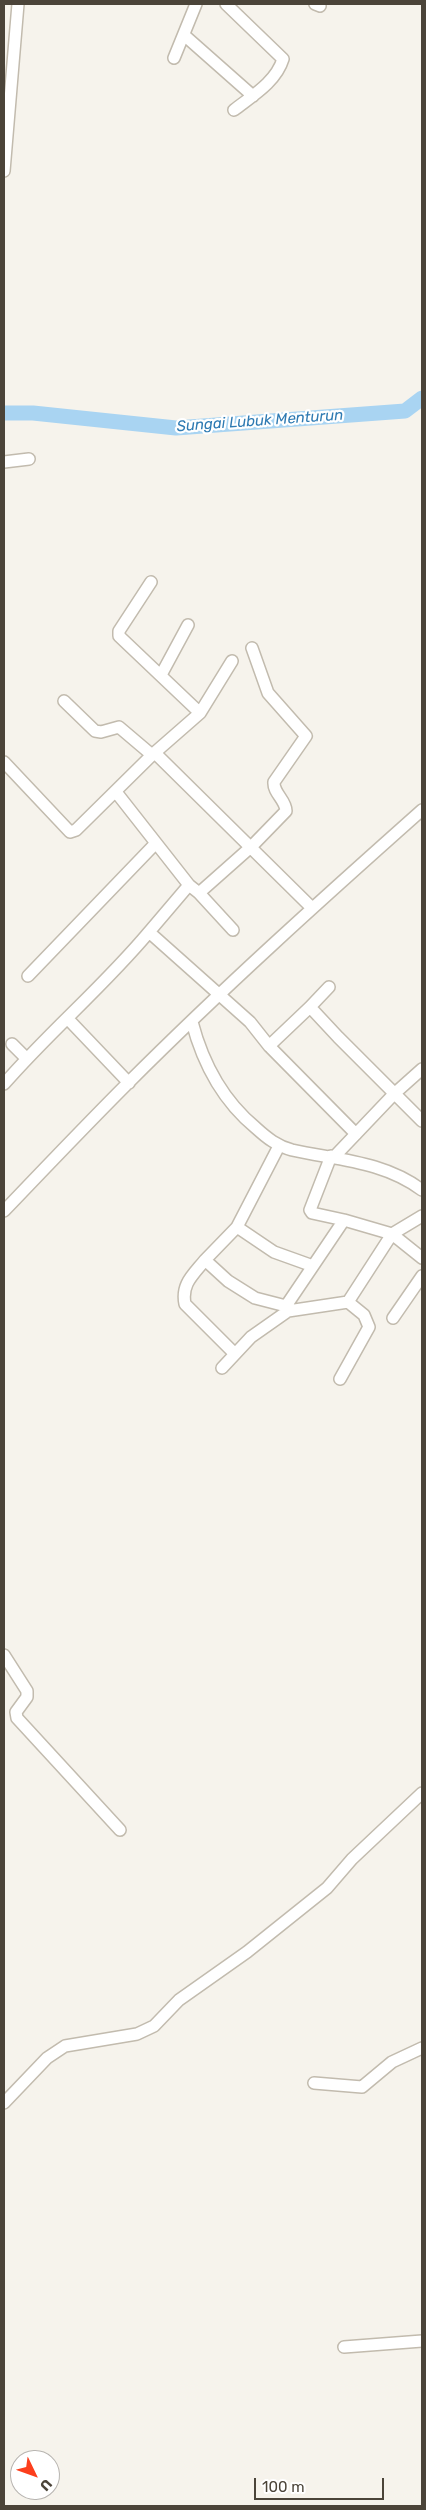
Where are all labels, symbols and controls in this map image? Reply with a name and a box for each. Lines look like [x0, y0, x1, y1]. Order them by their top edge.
water label: Sungai Lubuk Menturun [176, 406, 344, 436]
north arrow [10, 2450, 60, 2500]
scale bar [256, 2468, 386, 2500]
text: U [36, 2475, 55, 2494]
text: 100 m [262, 2478, 304, 2496]

